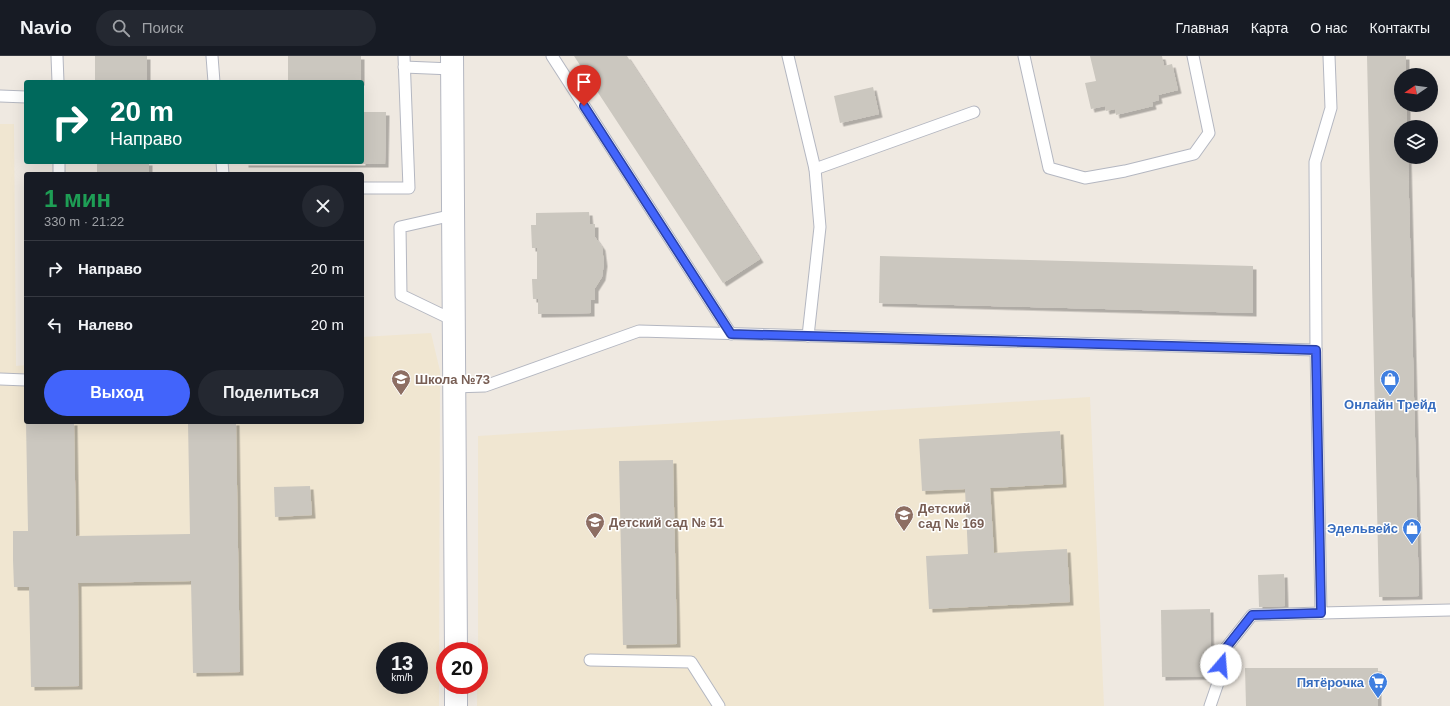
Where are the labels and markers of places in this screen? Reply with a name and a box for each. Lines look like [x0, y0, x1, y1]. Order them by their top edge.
pin [567, 65, 601, 106]
school or university icon: Школа №73 [390, 368, 412, 396]
shop icon: Онлайн Трейд [1379, 368, 1401, 396]
place label: Школа №73 [415, 372, 490, 387]
place label: Онлайн Трейд [1344, 397, 1437, 412]
place label: Детский сад № 169 [918, 501, 984, 531]
school or university icon: Детский сад № 169 [893, 504, 915, 532]
school or university icon: Детский сад № 51 [584, 511, 606, 539]
place label: Детский сад № 51 [609, 515, 724, 530]
shop icon: Эдельвейс [1401, 517, 1423, 545]
place label: Эдельвейс [1327, 521, 1398, 536]
supermarket icon: Пятёрочка [1367, 671, 1389, 699]
place label: Пятёрочка [1297, 675, 1365, 690]

